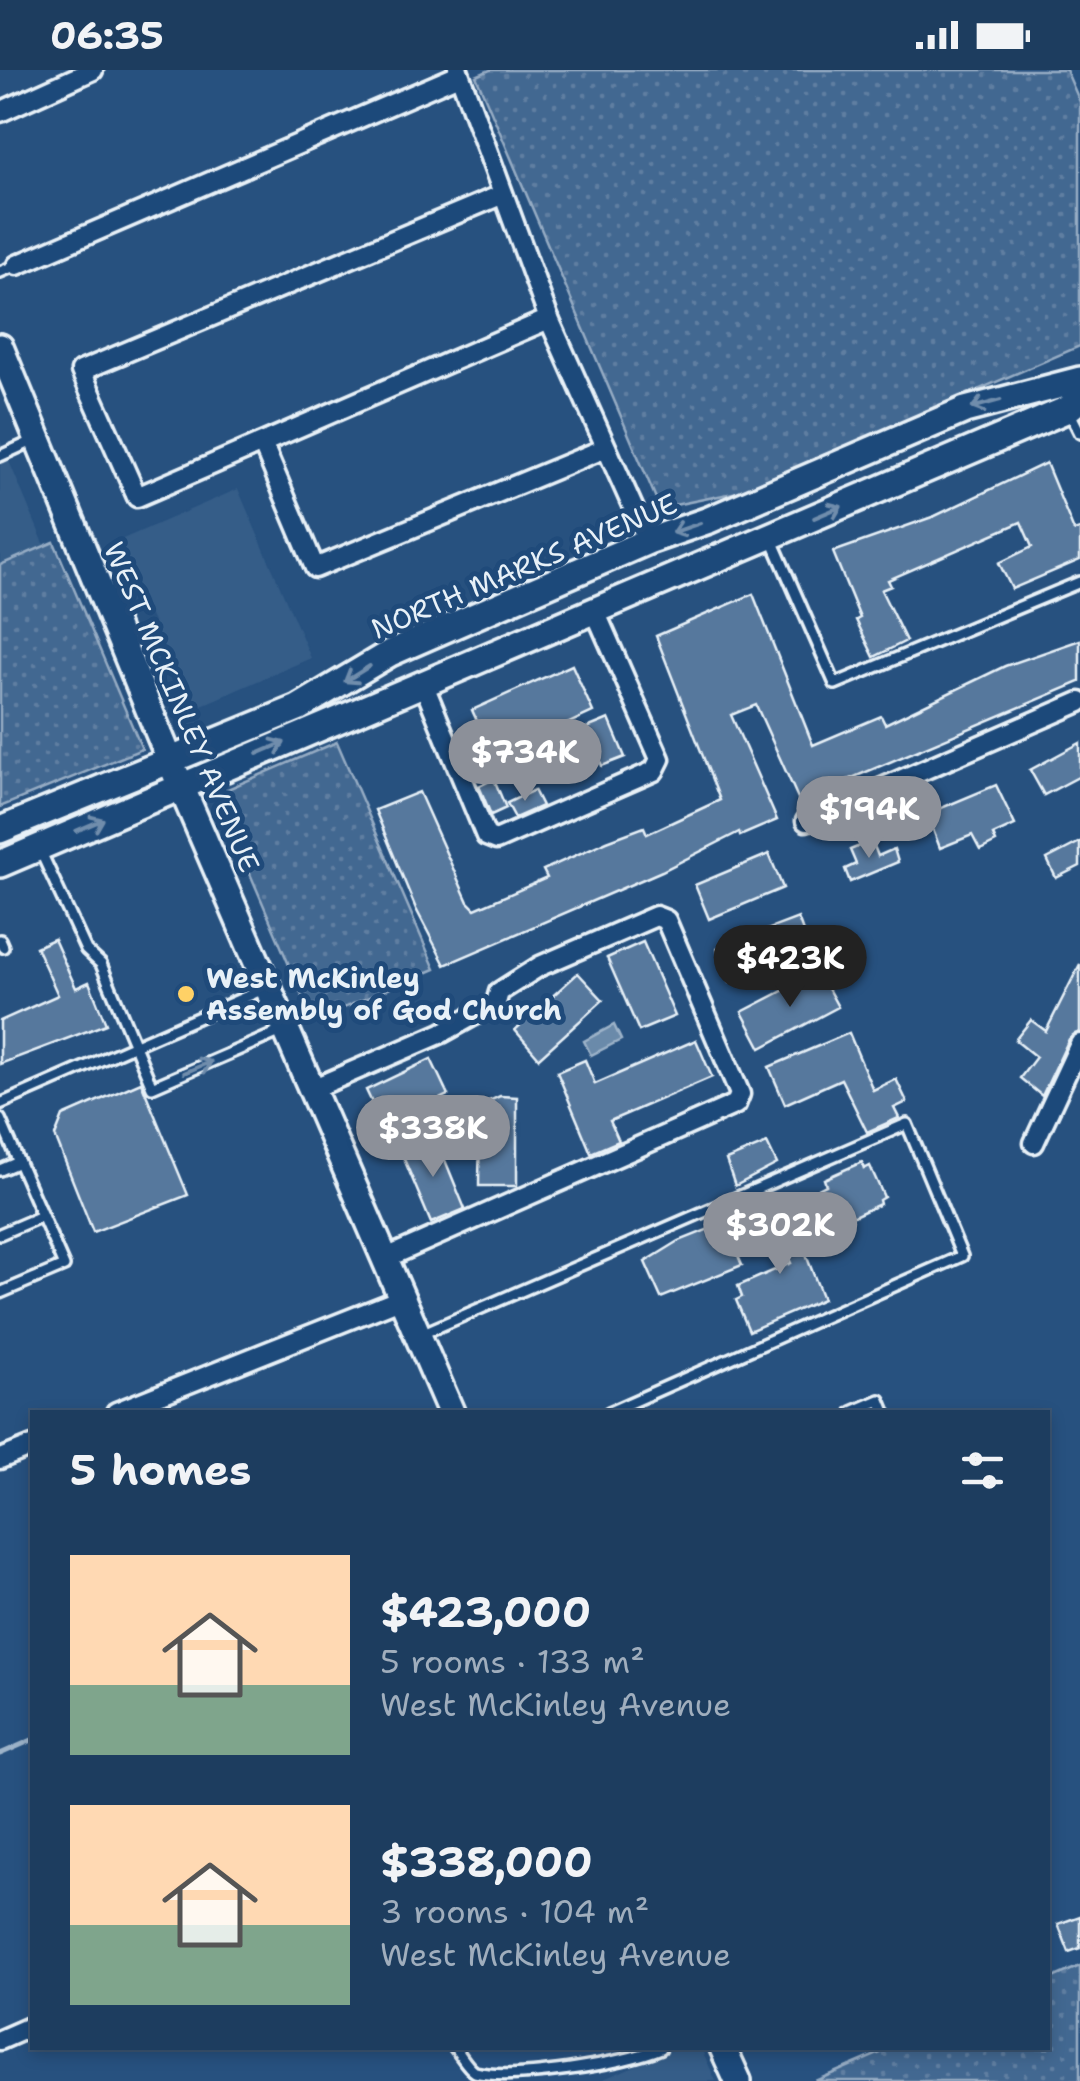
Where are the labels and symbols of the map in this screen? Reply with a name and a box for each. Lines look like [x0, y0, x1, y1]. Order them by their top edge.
one-way arrow [971, 396, 1002, 415]
street label: NORTH MARKS AVENUE [365, 484, 683, 648]
one-way arrow [812, 502, 843, 520]
one-way arrow [670, 521, 702, 539]
street label: WEST MCKINLEY AVENUE [95, 536, 269, 878]
one-way arrow [343, 664, 372, 684]
pin: $734K [455, 719, 595, 804]
one-way arrow [255, 738, 285, 756]
pin: $194K [799, 776, 939, 861]
one-way arrow [74, 815, 104, 833]
pin: $423K [720, 925, 860, 1010]
place label: West McKinley Assembly of God Church [206, 959, 562, 1029]
marker: West McKinley Assembly of God Church [175, 983, 197, 1005]
one-way arrow [182, 1057, 213, 1075]
pin: $338K [363, 1095, 503, 1180]
pin: $302K [710, 1192, 850, 1277]

